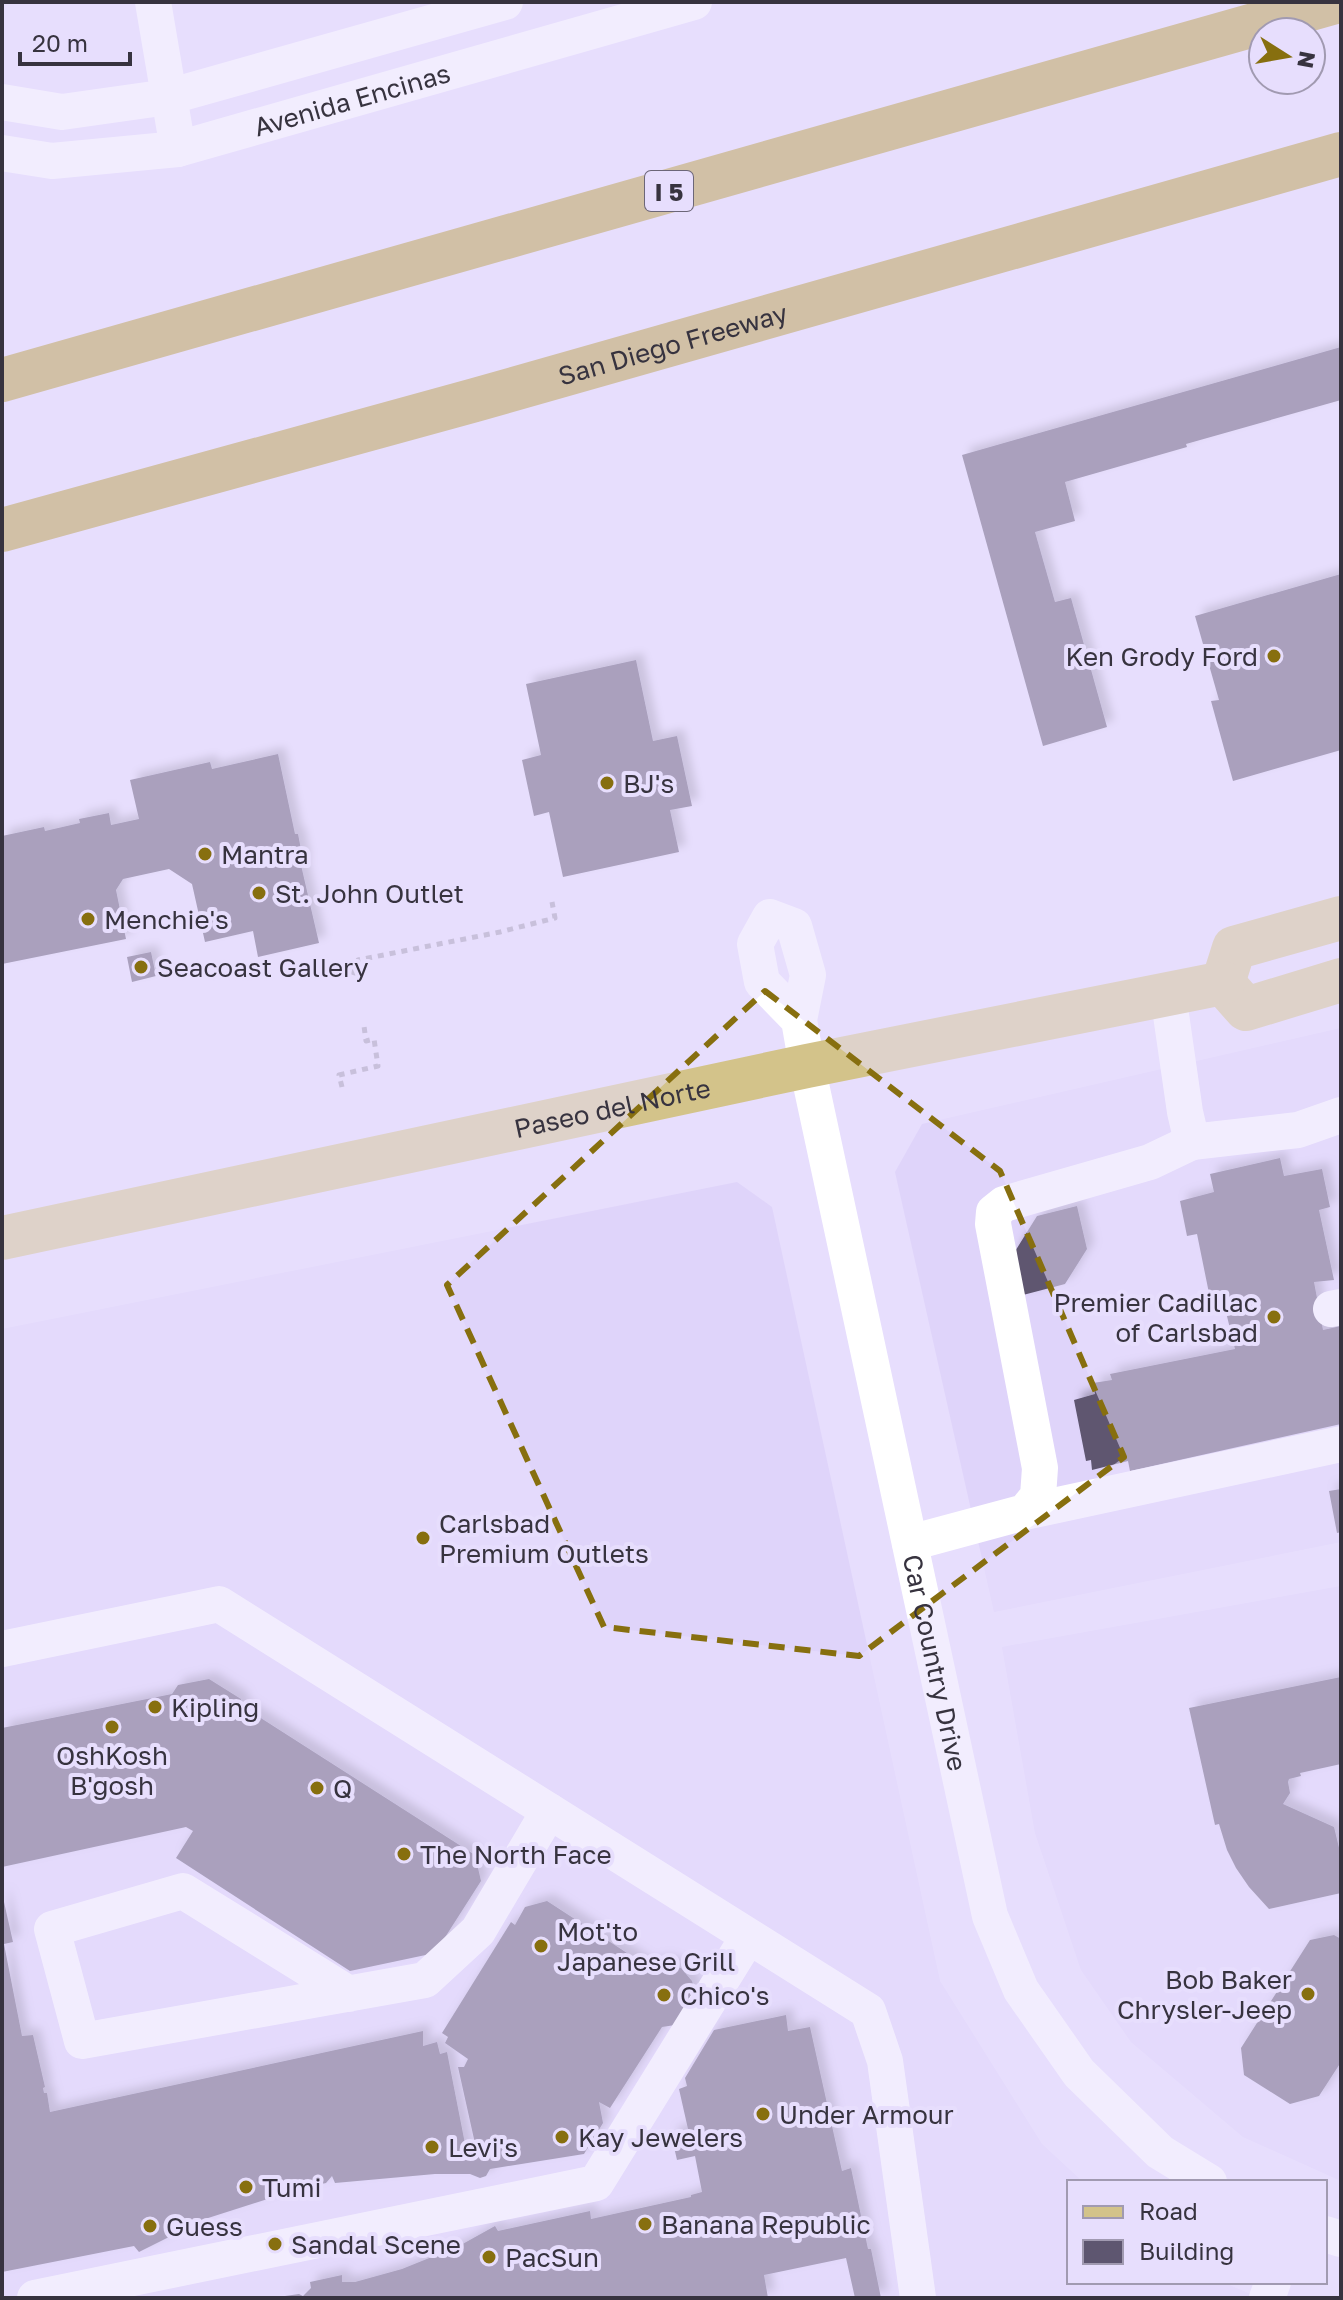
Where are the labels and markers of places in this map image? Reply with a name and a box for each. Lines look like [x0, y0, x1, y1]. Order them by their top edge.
place label: Ken Grody Ford [1065, 641, 1258, 672]
marker: Ken Grody Ford [1265, 647, 1283, 665]
place label: BJ's [623, 768, 674, 799]
marker: BJ's [598, 774, 616, 792]
place label: Mantra [221, 839, 309, 870]
marker: Mantra [196, 845, 214, 863]
place label: St. John Outlet [275, 878, 464, 909]
marker: St. John Outlet [250, 884, 268, 902]
place label: Menchie's [104, 904, 229, 935]
marker: Menchie's [79, 910, 97, 928]
place label: Seacoast Gallery [157, 952, 369, 983]
marker: Seacoast Gallery [132, 958, 150, 976]
place label: Premier Cadillac of Carlsbad [1053, 1287, 1258, 1348]
marker: Premier Cadillac of Carlsbad [1265, 1308, 1283, 1326]
place label: Carlsbad Premium Outlets [439, 1508, 649, 1569]
marker: Carlsbad Premium Outlets [414, 1529, 432, 1547]
place label: Kipling [171, 1692, 259, 1723]
marker: Kipling [146, 1698, 164, 1716]
marker: OshKosh B'gosh [103, 1718, 121, 1736]
place label: OshKosh B'gosh [56, 1740, 168, 1801]
place label: Q [333, 1773, 352, 1804]
marker: Q [308, 1779, 326, 1797]
place label: The North Face [420, 1839, 612, 1870]
marker: The North Face [395, 1845, 413, 1863]
place label: Mot'to Japanese Grill [557, 1916, 735, 1977]
marker: Mot'to Japanese Grill [532, 1937, 550, 1955]
place label: Bob Baker Chrysler-Jeep [1117, 1964, 1292, 2025]
place label: Chico's [680, 1980, 770, 2011]
marker: Bob Baker Chrysler-Jeep [1299, 1985, 1317, 2003]
marker: Chico's [655, 1986, 673, 2004]
place label: Under Armour [779, 2099, 954, 2130]
marker: Under Armour [754, 2105, 772, 2123]
place label: Kay Jewelers [578, 2122, 743, 2153]
marker: Kay Jewelers [553, 2128, 571, 2146]
place label: Levi's [448, 2132, 518, 2163]
marker: Levi's [423, 2138, 441, 2156]
place label: Tumi [262, 2172, 322, 2203]
marker: Tumi [237, 2178, 255, 2196]
place label: Banana Republic [661, 2209, 871, 2240]
place label: Guess [166, 2211, 243, 2242]
marker: Banana Republic [636, 2215, 654, 2233]
marker: Guess [141, 2217, 159, 2235]
place label: Sandal Scene [291, 2229, 461, 2260]
marker: Sandal Scene [266, 2235, 284, 2253]
place label: PacSun [505, 2242, 599, 2273]
marker: PacSun [480, 2248, 498, 2266]

